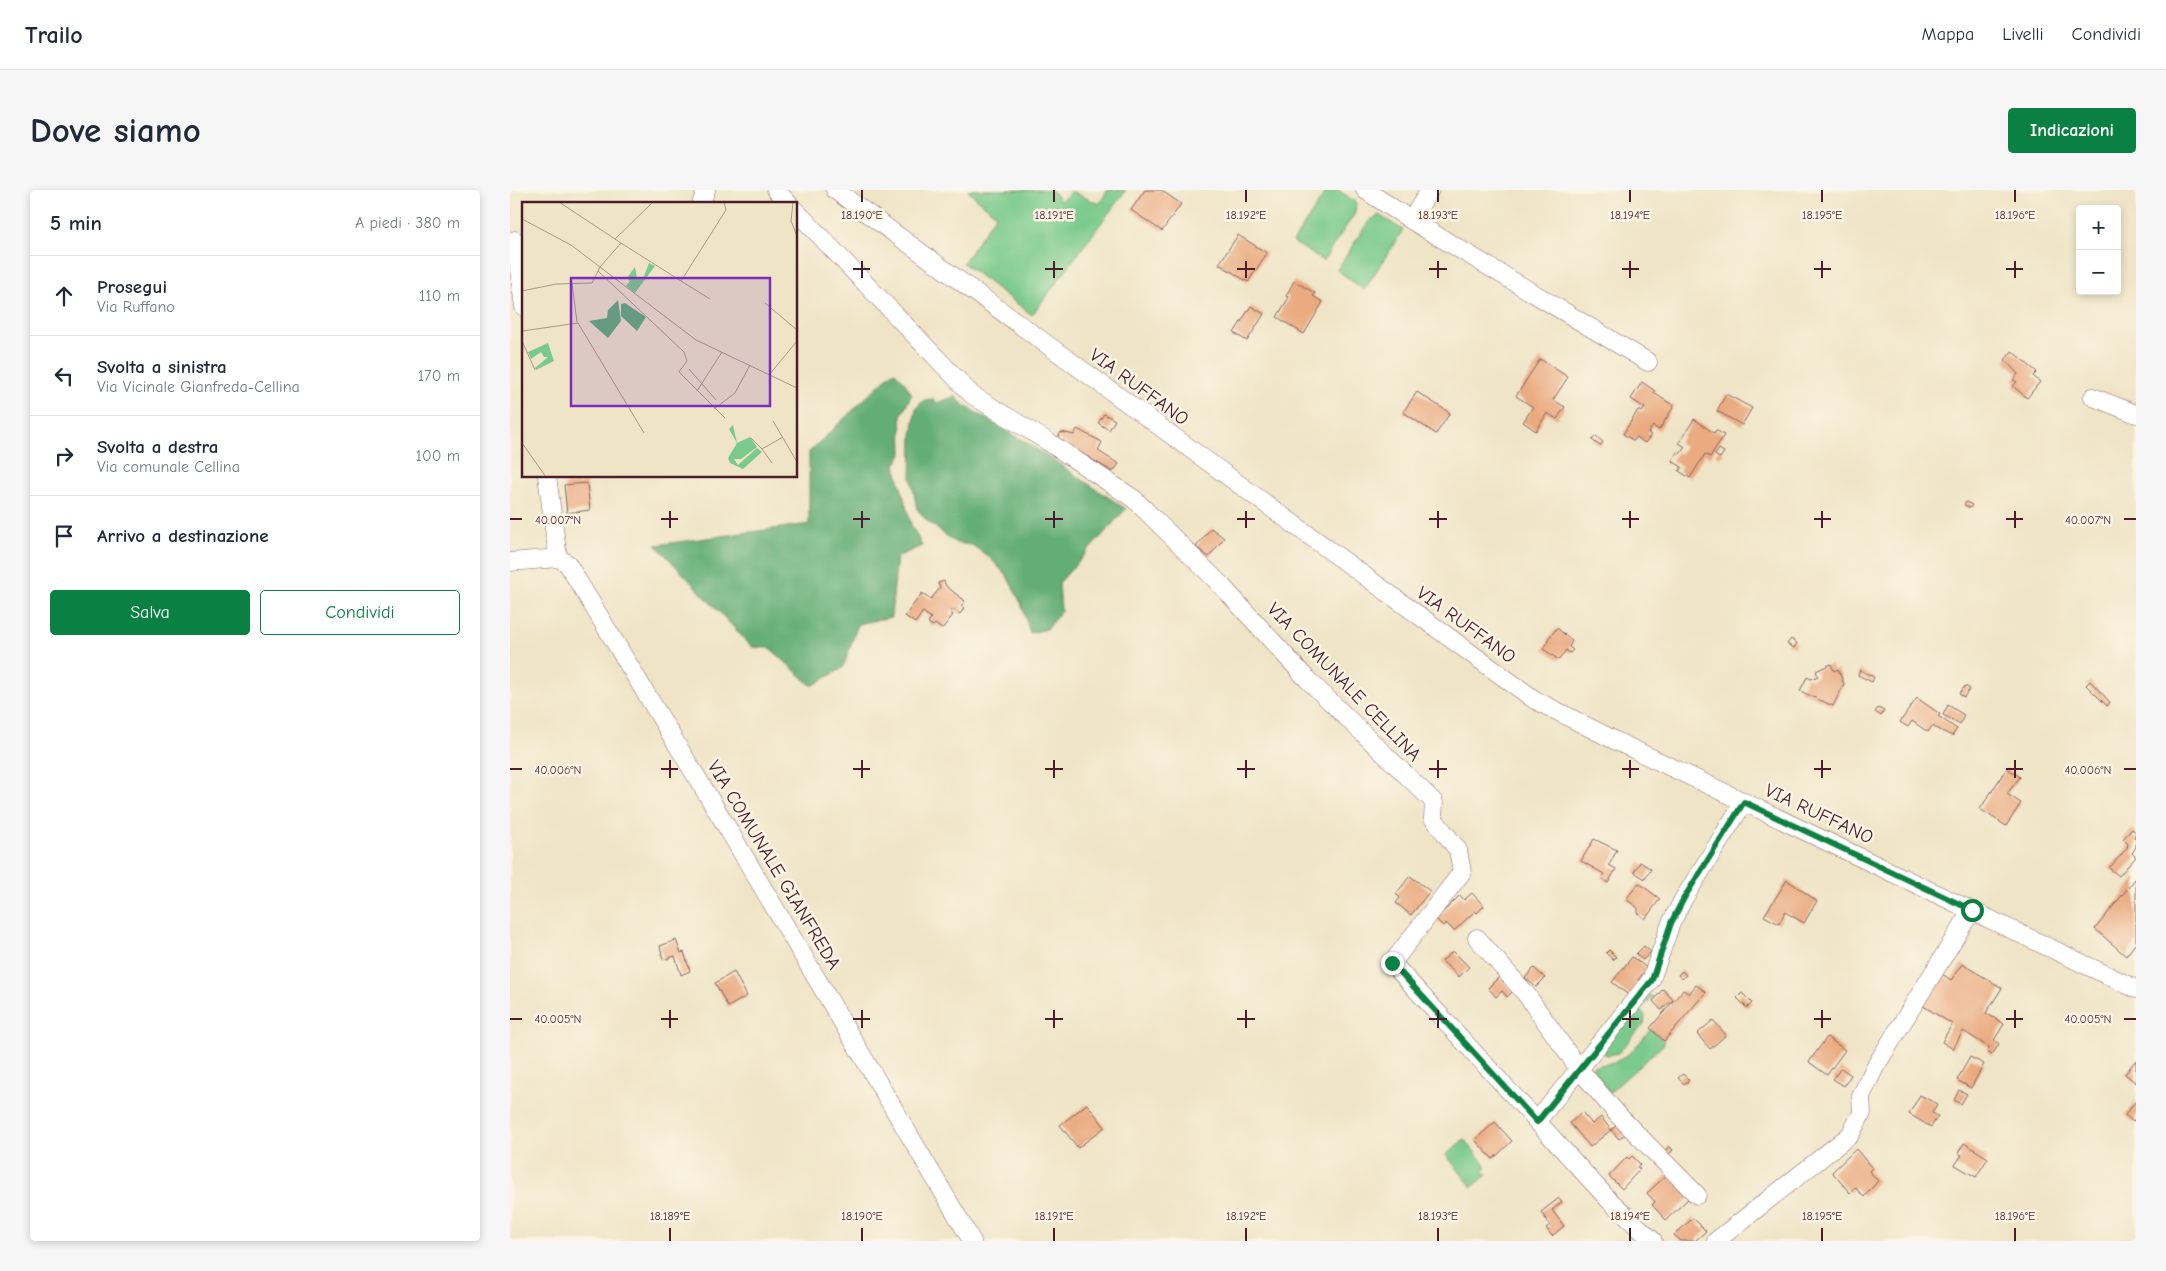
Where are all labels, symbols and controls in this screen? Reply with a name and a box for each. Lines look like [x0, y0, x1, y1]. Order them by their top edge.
text: Trailo [25, 21, 83, 49]
text: Mappa [1922, 24, 1974, 45]
text: Livelli [2002, 24, 2044, 45]
text: Condividi [2072, 24, 2141, 45]
button: Indicazioni [2008, 108, 2136, 153]
text: Dove siamo [30, 110, 201, 151]
inset map [522, 202, 798, 478]
map controls [2076, 205, 2121, 295]
button: + [2076, 205, 2121, 250]
text: 18.190°E [841, 208, 883, 222]
text: 18.191°E [1035, 208, 1073, 222]
text: 18.192°E [1226, 208, 1266, 222]
text: 18.193°E [1418, 208, 1458, 222]
text: 18.194°E [1610, 208, 1650, 222]
text: 18.195°E [1802, 208, 1842, 222]
text: 18.196°E [1995, 208, 2035, 222]
text: 5 min [50, 211, 102, 235]
text: A piedi · 380 m [355, 214, 460, 232]
button: − [2076, 250, 2121, 295]
text: Prosegui [97, 276, 167, 298]
icon: ahead [50, 282, 78, 310]
text: 110 m [419, 287, 460, 305]
text: Via Ruffano [97, 298, 175, 316]
street label: VIA RUFFANO [1085, 344, 1193, 430]
text: Svolta a sinistra [97, 356, 227, 378]
icon: left [50, 362, 78, 390]
text: 170 m [418, 367, 460, 385]
text: Via Vicinale Gianfreda-Cellina [97, 378, 300, 396]
text: Svolta a destra [97, 436, 218, 458]
icon: right [50, 442, 78, 470]
text: 100 m [416, 447, 460, 465]
text: Via comunale Cellina [97, 458, 240, 476]
text: 40.007°N [535, 513, 581, 527]
text: 40.007°N [2065, 513, 2111, 527]
icon: arrive [50, 522, 78, 550]
text: Arrivo a destinazione [97, 525, 269, 547]
street label: VIA RUFFANO [1412, 582, 1520, 668]
button: Salva [50, 590, 250, 635]
button: Condividi [260, 590, 460, 635]
street label: VIA COMUNALE CELLINA [1263, 598, 1425, 766]
street label: VIA COMUNALE GIANFREDA [703, 756, 845, 974]
text: 40.006°N [535, 763, 581, 777]
text: 40.006°N [2065, 763, 2111, 777]
street label: VIA RUFFANO [1761, 779, 1877, 849]
route start [1961, 899, 1984, 922]
route end [1381, 952, 1404, 975]
text: 40.005°N [535, 1012, 581, 1026]
text: 40.005°N [2065, 1012, 2111, 1026]
text: 18.189°E [650, 1209, 690, 1223]
text: 18.190°E [841, 1209, 883, 1223]
text: 18.191°E [1035, 1209, 1073, 1223]
text: 18.192°E [1226, 1209, 1266, 1223]
text: 18.193°E [1418, 1209, 1458, 1223]
text: 18.194°E [1610, 1209, 1650, 1223]
text: 18.195°E [1802, 1209, 1842, 1223]
text: 18.196°E [1995, 1209, 2035, 1223]

